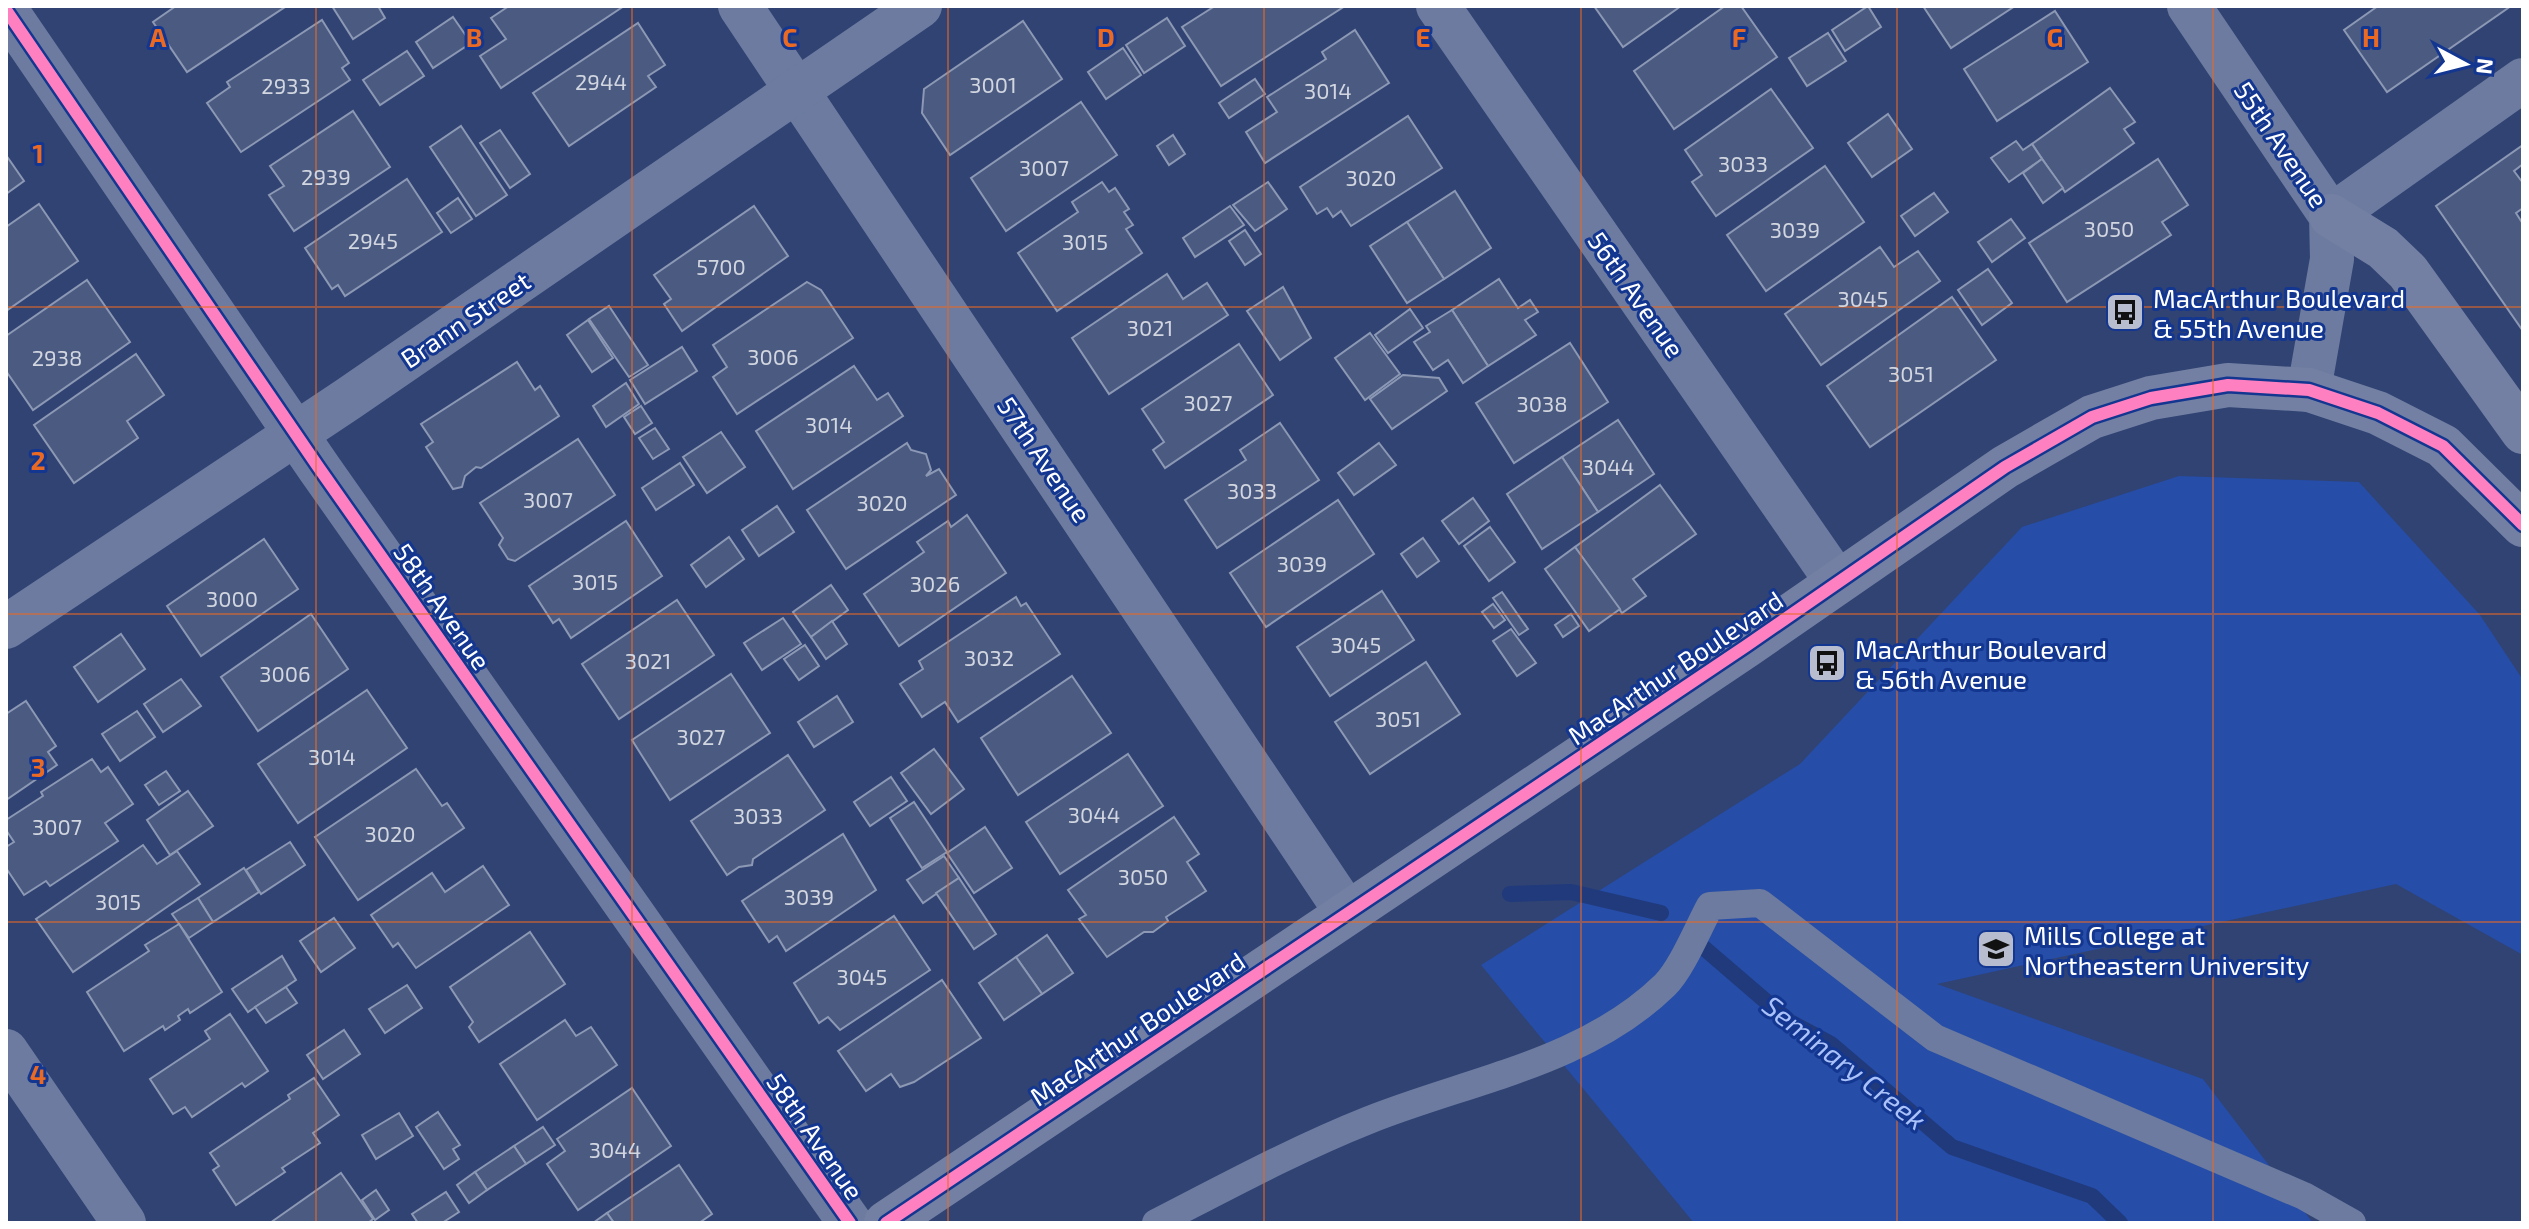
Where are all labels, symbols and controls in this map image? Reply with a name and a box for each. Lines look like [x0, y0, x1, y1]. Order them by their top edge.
text: A [150, 21, 167, 52]
text: B [466, 21, 482, 52]
text: C [782, 21, 798, 52]
text: D [1097, 21, 1115, 52]
text: E [1415, 21, 1431, 52]
text: F [1732, 21, 1746, 52]
text: G [2047, 21, 2063, 52]
text: H [2362, 21, 2380, 52]
north arrow [2425, 24, 2505, 104]
text: N [2472, 57, 2500, 76]
house number: 2944 [575, 68, 627, 94]
house number: 3001 [969, 71, 1017, 97]
house number: 2933 [261, 72, 311, 98]
street label: 55th Avenue [2229, 75, 2335, 213]
house number: 3014 [1304, 77, 1352, 103]
text: 1 [32, 137, 44, 168]
house number: 3033 [1718, 150, 1768, 176]
house number: 3007 [1019, 154, 1069, 180]
house number: 2939 [301, 163, 351, 189]
house number: 3020 [1345, 164, 1397, 190]
house number: 3050 [2084, 215, 2134, 241]
house number: 3039 [1770, 216, 1820, 242]
street label: 56th Avenue [1582, 225, 1692, 363]
house number: 2945 [348, 227, 398, 253]
house number: 3015 [1062, 228, 1108, 254]
house number: 5700 [696, 253, 746, 279]
street label: Brann Street [395, 264, 536, 374]
place label: MacArthur Boulevard & 55th Avenue [2153, 282, 2405, 343]
house number: 3045 [1838, 285, 1888, 311]
bus stop icon: MacArthur Boulevard & 55th Avenue [2104, 291, 2146, 333]
house number: 3021 [1127, 314, 1173, 340]
house number: 3006 [747, 343, 799, 369]
house number: 2938 [32, 344, 82, 370]
house number: 3051 [1888, 360, 1934, 386]
house number: 3027 [1183, 389, 1233, 415]
street label: 57th Avenue [992, 390, 1098, 528]
house number: 3038 [1516, 390, 1568, 416]
house number: 3014 [805, 411, 853, 437]
text: 2 [30, 444, 46, 475]
house number: 3044 [1582, 453, 1634, 479]
house number: 3033 [1227, 477, 1277, 503]
house number: 3007 [523, 486, 573, 512]
house number: 3020 [856, 489, 908, 515]
street label: 58th Avenue [388, 537, 498, 675]
house number: 3039 [1277, 550, 1327, 576]
house number: 3015 [572, 568, 618, 594]
house number: 3026 [910, 570, 960, 596]
street label: MacArthur Boulevard [1562, 584, 1788, 750]
house number: 3000 [206, 585, 258, 611]
house number: 3045 [1331, 631, 1381, 657]
place label: MacArthur Boulevard & 56th Avenue [1855, 633, 2107, 694]
bus stop icon: MacArthur Boulevard & 56th Avenue [1806, 642, 1848, 684]
house number: 3032 [964, 644, 1014, 670]
house number: 3021 [625, 647, 671, 673]
house number: 3006 [259, 660, 311, 686]
house number: 3051 [1375, 705, 1421, 731]
house number: 3027 [676, 723, 726, 749]
house number: 3014 [308, 743, 356, 769]
text: 3 [31, 751, 45, 782]
house number: 3044 [1068, 801, 1120, 827]
house number: 3033 [733, 802, 783, 828]
house number: 3007 [32, 813, 82, 839]
house number: 3020 [364, 820, 416, 846]
house number: 3050 [1118, 863, 1168, 889]
house number: 3039 [784, 883, 834, 909]
house number: 3015 [95, 888, 141, 914]
place label: Mills College at Northeastern University [2024, 919, 2310, 980]
school or university icon: Mills College at Northeastern University [1975, 928, 2017, 970]
street label: MacArthur Boulevard [1024, 945, 1250, 1111]
house number: 3045 [837, 963, 887, 989]
water label: Seminary Creek [1757, 988, 1933, 1136]
text: 4 [30, 1058, 46, 1089]
street label: 58th Avenue [761, 1067, 871, 1205]
house number: 3044 [589, 1136, 641, 1162]

